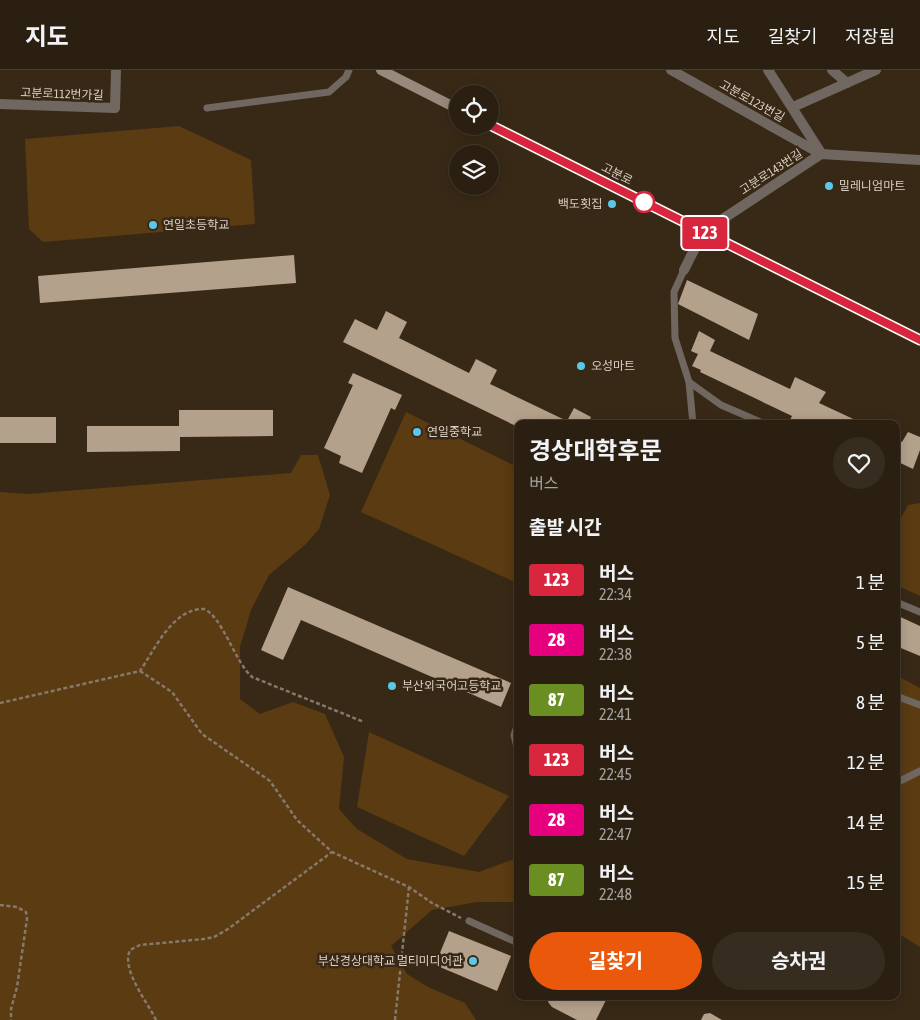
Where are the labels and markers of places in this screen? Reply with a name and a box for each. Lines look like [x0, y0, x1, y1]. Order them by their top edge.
place label: 밀레니엄마트 [839, 179, 905, 193]
marker: 밀레니엄마트 [823, 180, 835, 192]
unlabelled marker [633, 191, 655, 213]
place label: 백도횟집 [558, 197, 602, 211]
marker: 백도횟집 [606, 198, 618, 210]
place label: 연일초등학교 [163, 218, 229, 232]
marker: 연일초등학교 [147, 219, 159, 231]
place label: 오성마트 [591, 359, 635, 373]
marker: 오성마트 [575, 360, 587, 372]
place label: 연일중학교 [427, 425, 482, 439]
marker: 연일중학교 [411, 426, 423, 438]
place label: 부산외국어고등학교 [402, 679, 501, 693]
marker: 부산외국어고등학교 [386, 680, 398, 692]
place label: 부산경상대학교 멀티미디어관 [318, 954, 463, 968]
marker: 부산경상대학교 멀티미디어관 [467, 955, 479, 967]

